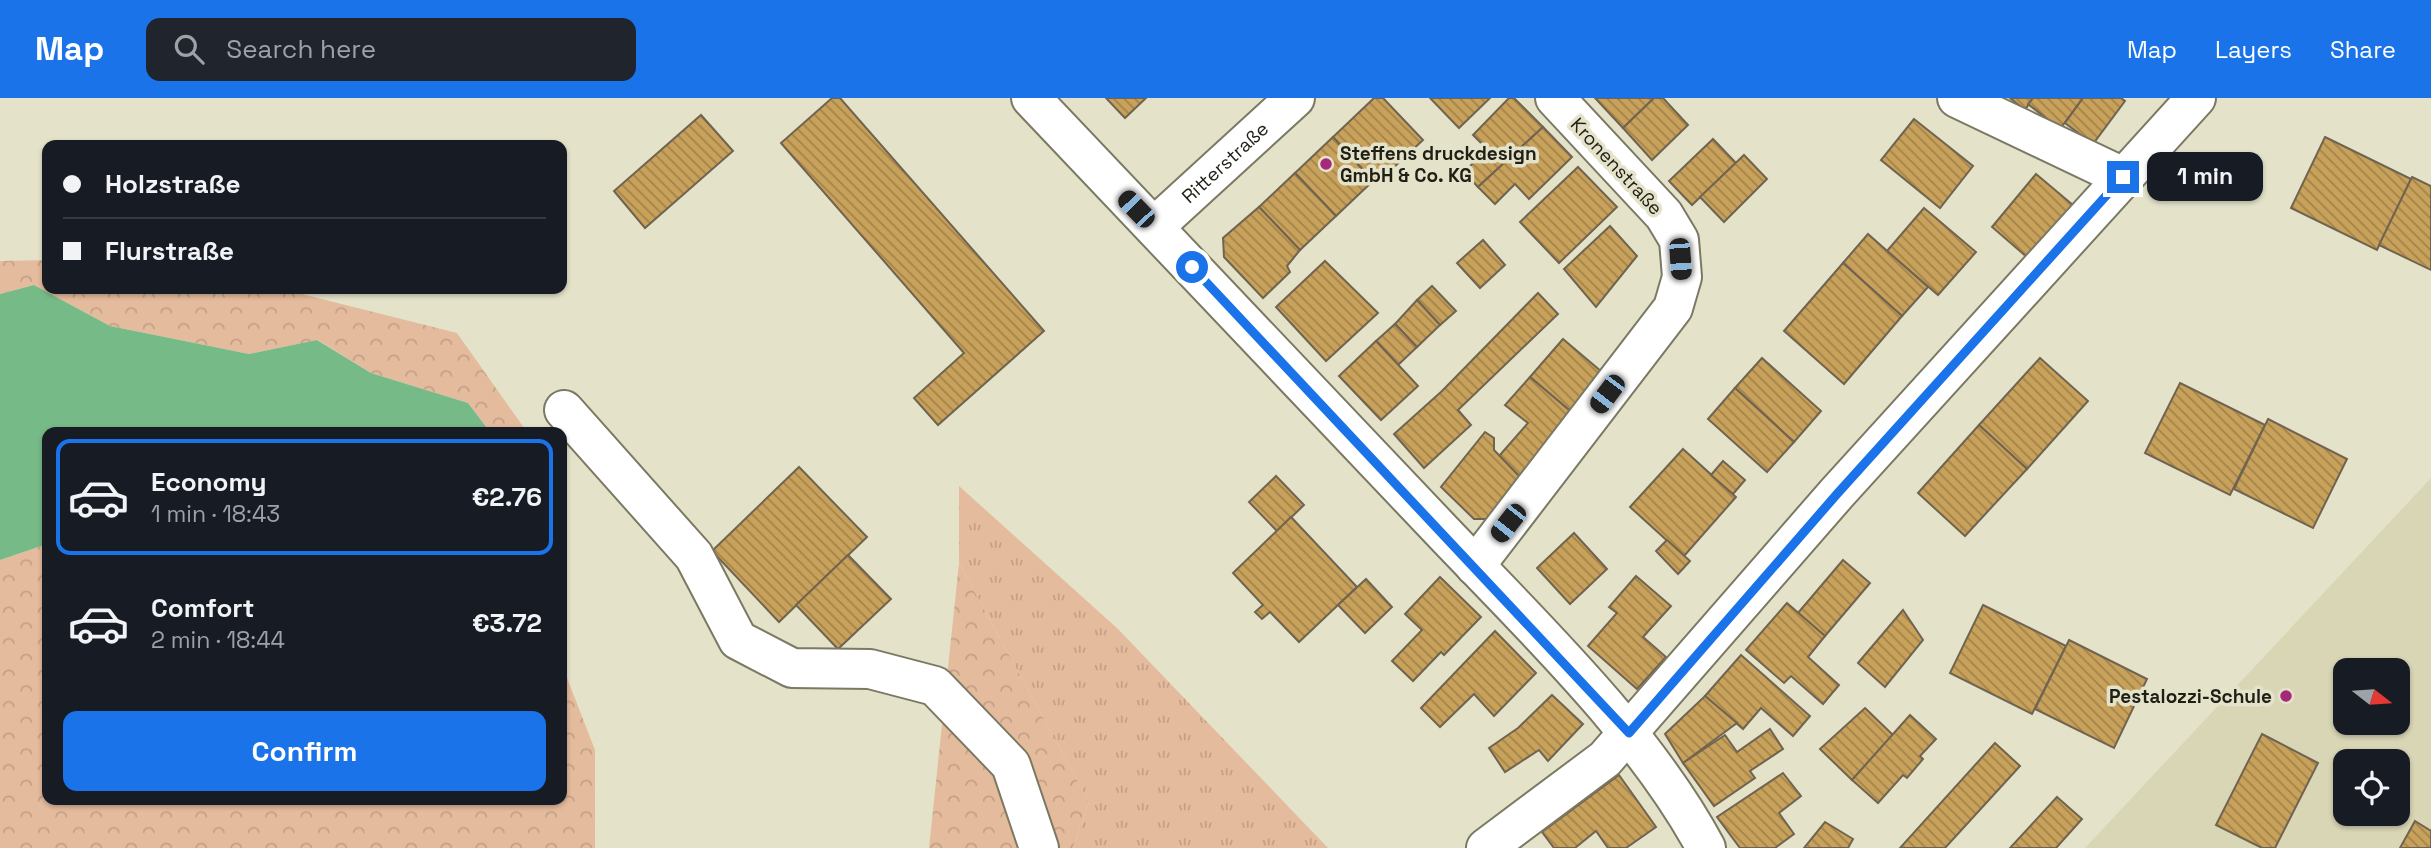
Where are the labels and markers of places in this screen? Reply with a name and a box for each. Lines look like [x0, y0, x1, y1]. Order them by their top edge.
place label: Steffens druckdesign GmbH & Co. KG [1340, 141, 1537, 188]
marker: Steffens druckdesign GmbH & Co. KG [1318, 156, 1334, 172]
place label: Pestalozzi-Schule [2109, 684, 2272, 709]
marker: Pestalozzi-Schule [2278, 688, 2294, 704]

